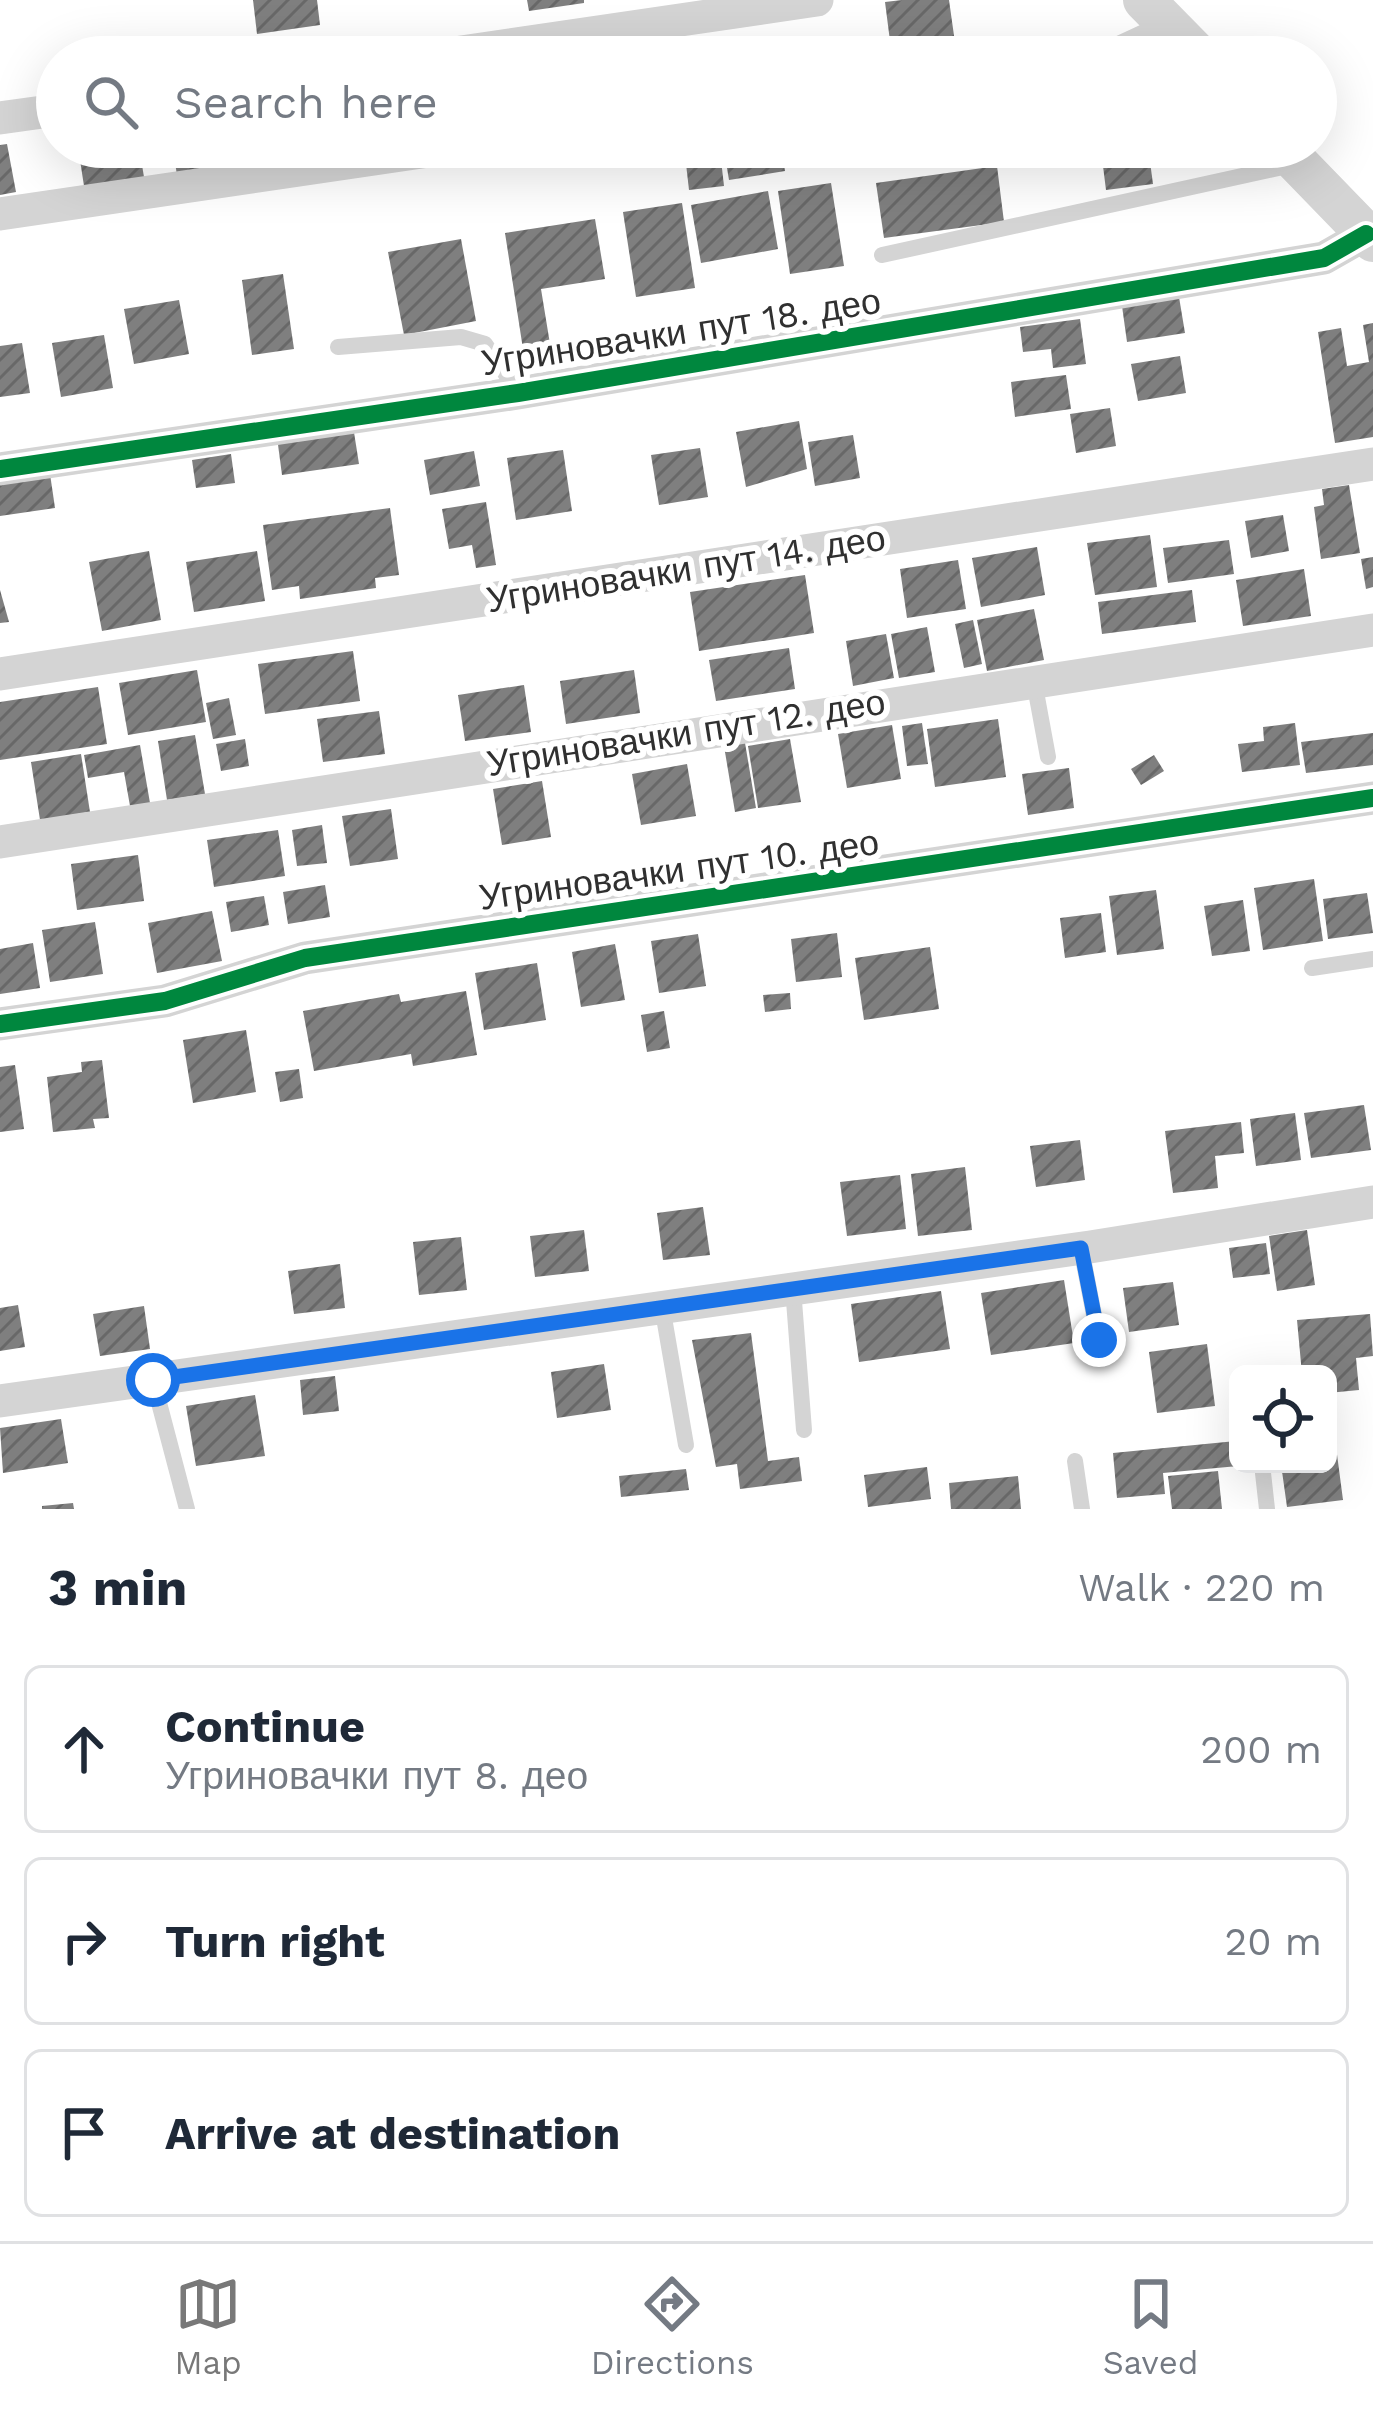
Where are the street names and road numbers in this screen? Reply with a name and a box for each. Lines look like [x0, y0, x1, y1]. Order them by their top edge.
street label: Угриновачки пут 18. део [478, 280, 884, 384]
street label: Угриновачки пут 14. део [484, 517, 888, 621]
street label: Угриновачки пут 12. део [484, 681, 888, 785]
street label: Угриновачки пут 10. део [476, 821, 882, 919]

